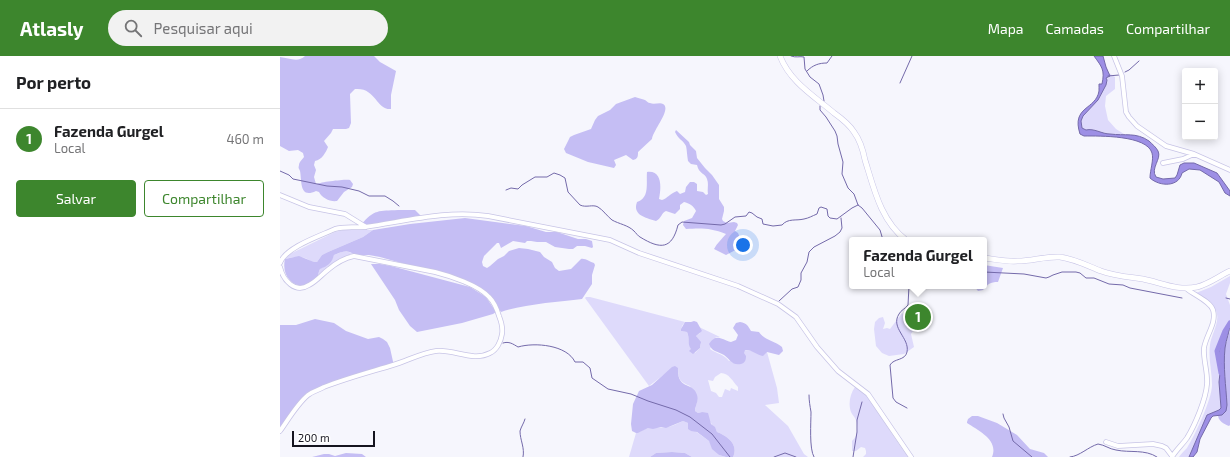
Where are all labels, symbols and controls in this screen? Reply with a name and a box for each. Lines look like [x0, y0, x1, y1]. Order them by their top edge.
search box [108, 10, 388, 46]
text: Atlasly [20, 17, 84, 40]
icon: search [122, 17, 144, 39]
text: Pesquisar aqui [154, 19, 253, 37]
text: Mapa [988, 20, 1024, 37]
text: Camadas [1046, 20, 1104, 37]
text: Compartilhar [1126, 20, 1210, 37]
map controls [1182, 68, 1218, 140]
button: + [1182, 68, 1218, 104]
text: Por perto [16, 72, 91, 92]
button: − [1182, 104, 1218, 140]
text: Fazenda Gurgel [54, 122, 164, 140]
text: 1 [26, 131, 32, 147]
text: 460 m [226, 131, 264, 147]
text: Local [54, 140, 85, 156]
button: Salvar [16, 180, 136, 217]
button: Compartilhar [144, 180, 264, 217]
your location [733, 235, 753, 255]
popup [849, 237, 987, 289]
text: Fazenda Gurgel [863, 246, 973, 264]
text: Local [863, 264, 895, 280]
pin: 1 [905, 302, 931, 332]
scale bar [292, 429, 375, 448]
text: 200 m [298, 431, 330, 444]

